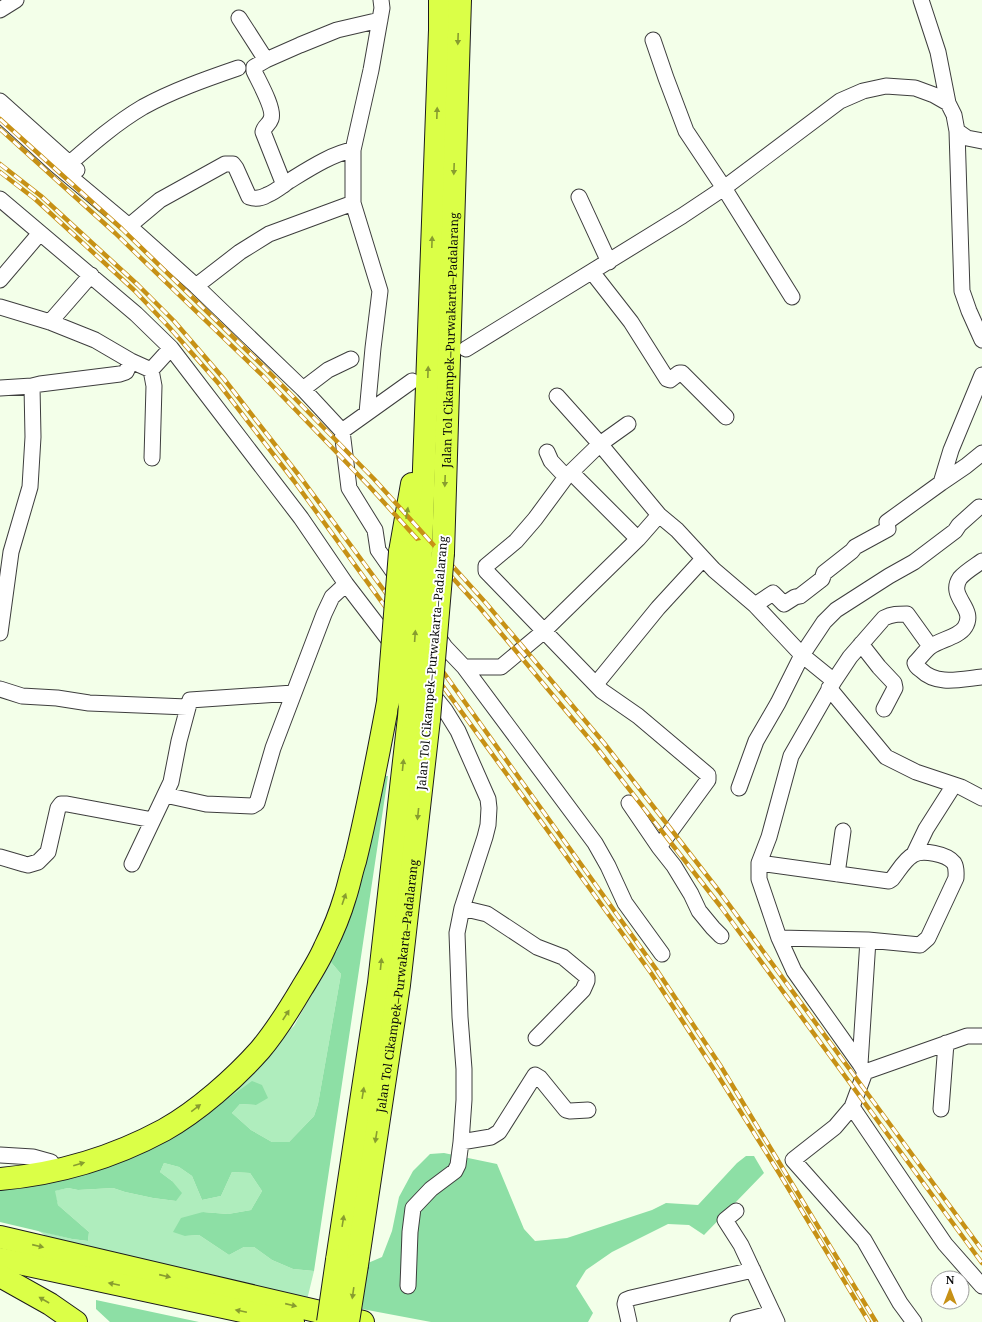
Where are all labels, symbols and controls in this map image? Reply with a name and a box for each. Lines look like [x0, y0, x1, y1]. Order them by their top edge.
one-way arrow [455, 33, 462, 45]
one-way arrow [434, 106, 440, 119]
one-way arrow [451, 163, 458, 175]
street label: Jalan Tol Cikampek–Purwakarta–Padalarang [437, 212, 462, 469]
one-way arrow [429, 236, 436, 249]
one-way arrow [425, 365, 431, 378]
one-way arrow [442, 475, 448, 488]
one-way arrow [404, 507, 410, 519]
street label: Jalan Tol Cikampek–Purwakarta–Padalarang [412, 535, 452, 792]
one-way arrow [411, 630, 418, 642]
one-way arrow [400, 759, 407, 771]
one-way arrow [415, 808, 421, 820]
street label: Jalan Tol Cikampek–Purwakarta–Padalarang [371, 858, 422, 1115]
one-way arrow [341, 893, 347, 905]
one-way arrow [378, 958, 384, 970]
one-way arrow [282, 1009, 289, 1021]
one-way arrow [360, 1087, 366, 1099]
one-way arrow [190, 1104, 201, 1112]
one-way arrow [373, 1131, 379, 1143]
one-way arrow [74, 1161, 86, 1167]
one-way arrow [340, 1215, 346, 1227]
one-way arrow [32, 1243, 44, 1249]
north arrow [930, 1270, 970, 1310]
text: N [946, 1272, 955, 1287]
one-way arrow [158, 1273, 171, 1279]
one-way arrow [108, 1280, 121, 1286]
one-way arrow [350, 1287, 356, 1299]
one-way arrow [38, 1297, 50, 1304]
one-way arrow [285, 1303, 297, 1309]
one-way arrow [235, 1307, 248, 1313]

